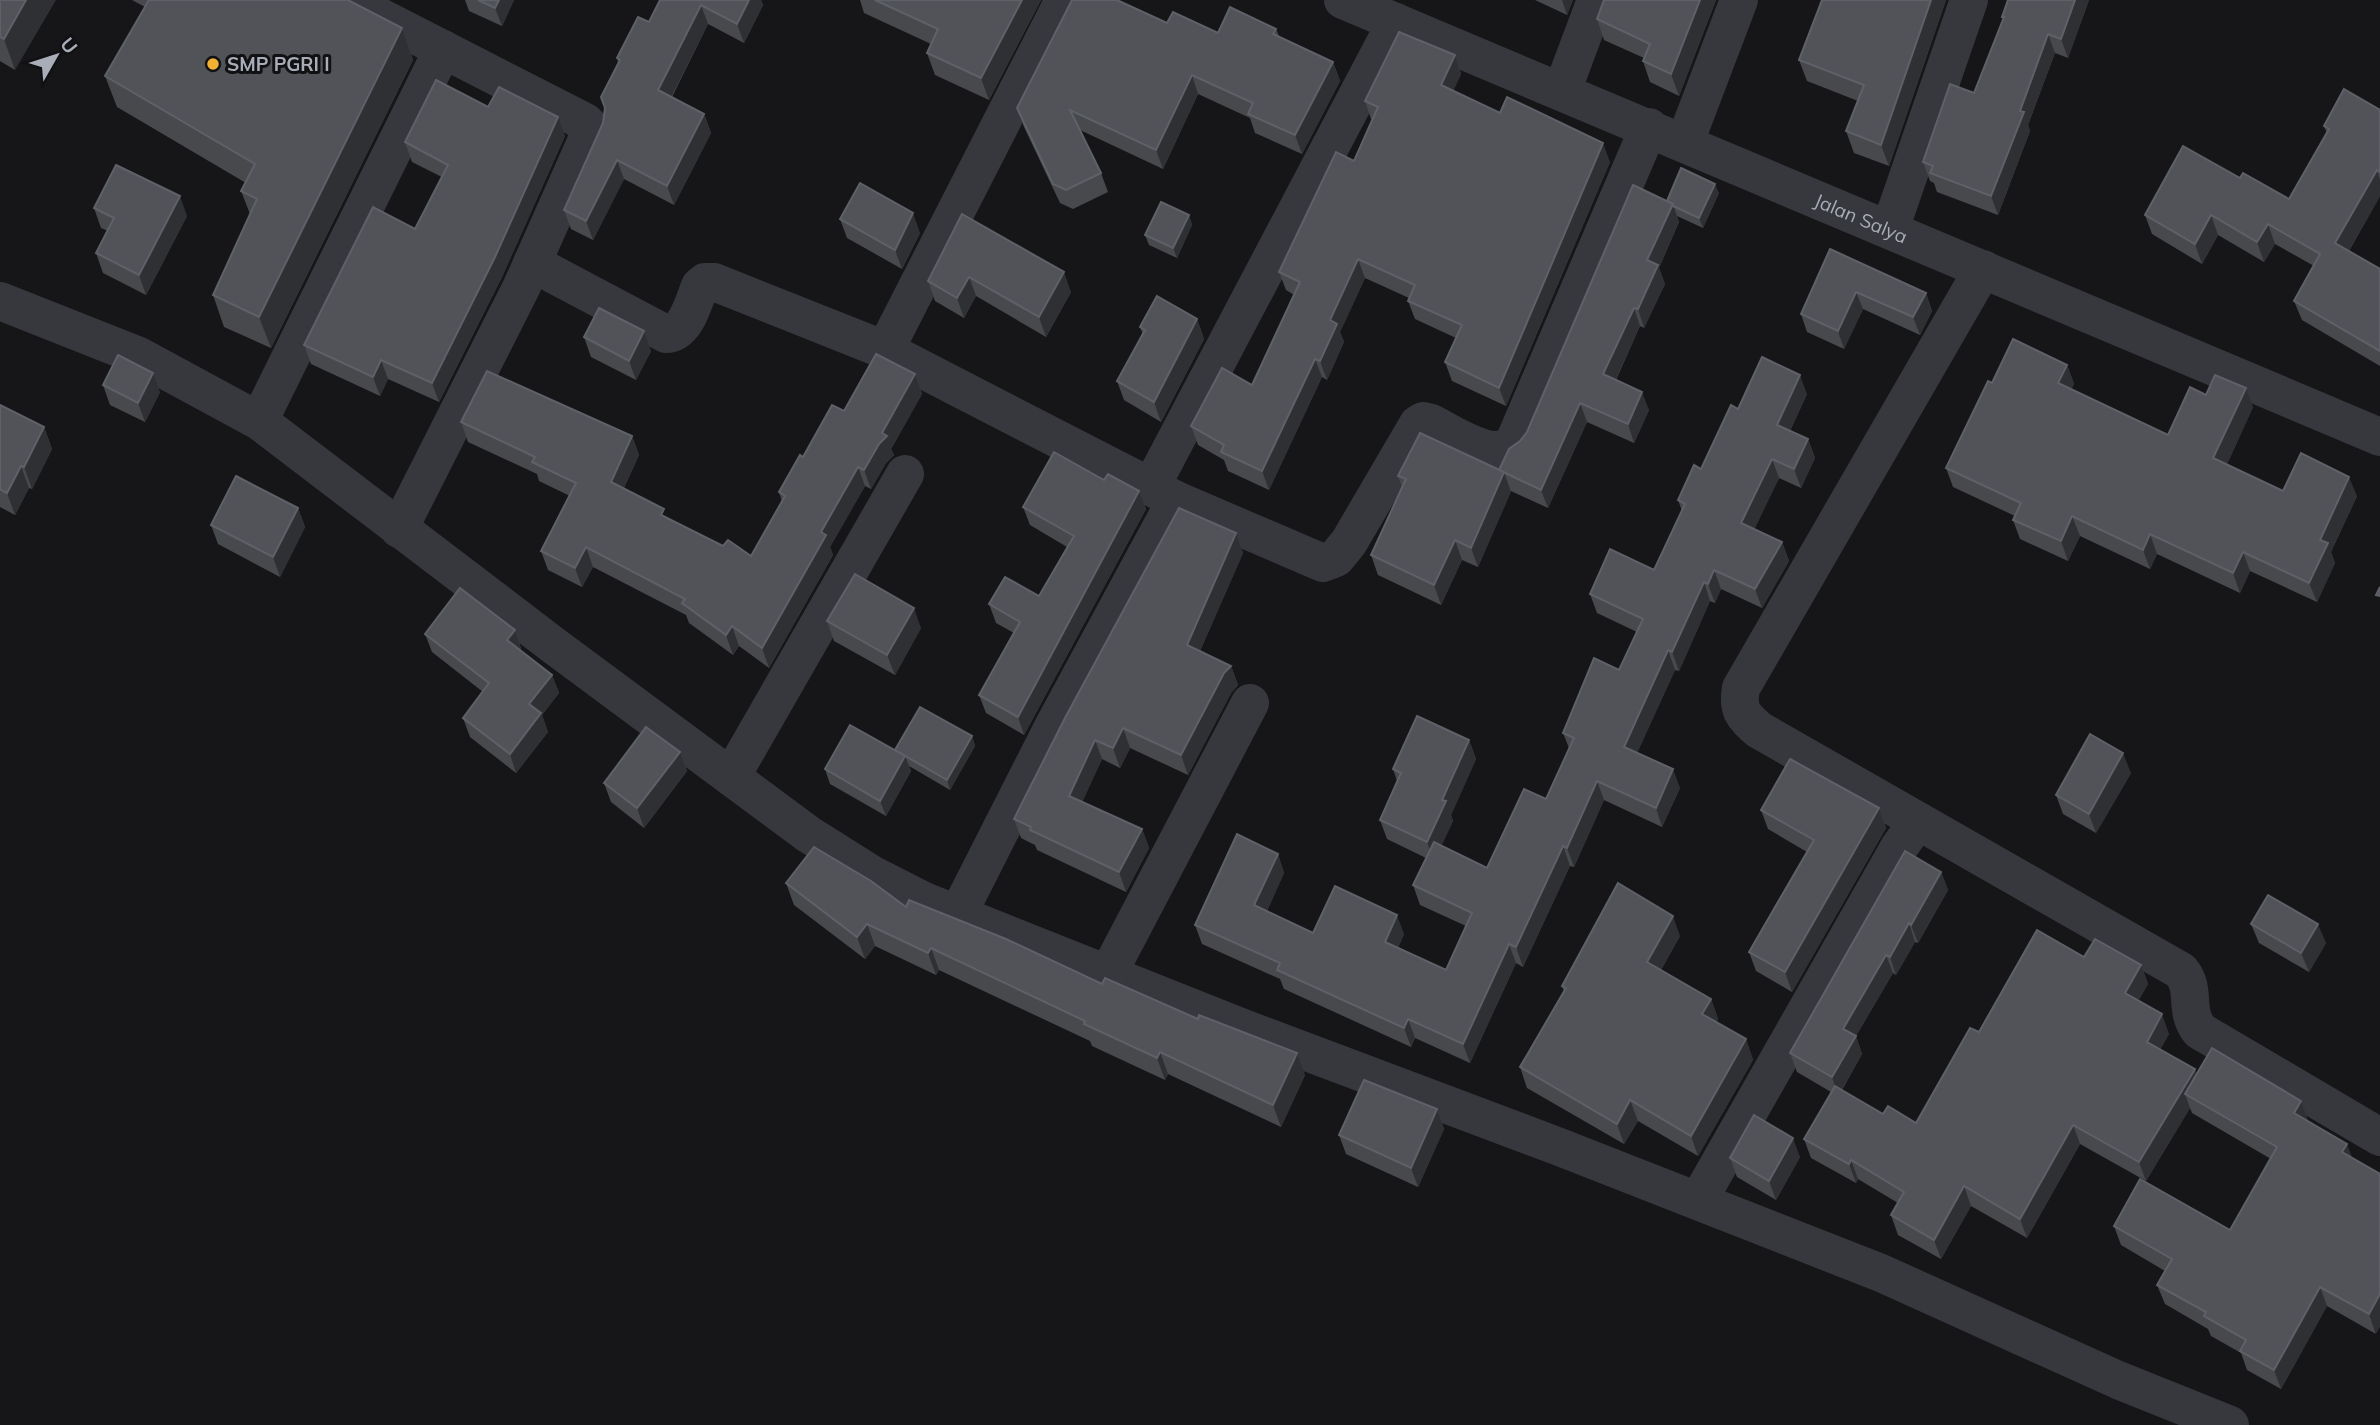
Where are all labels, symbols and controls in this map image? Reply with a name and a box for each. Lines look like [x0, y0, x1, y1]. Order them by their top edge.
north arrow [21, 21, 91, 91]
text: U [55, 32, 83, 58]
place label: SMP PGRI I [227, 52, 330, 76]
marker: SMP PGRI I [205, 56, 221, 72]
street label: Jalan Salya [1811, 188, 1911, 248]

